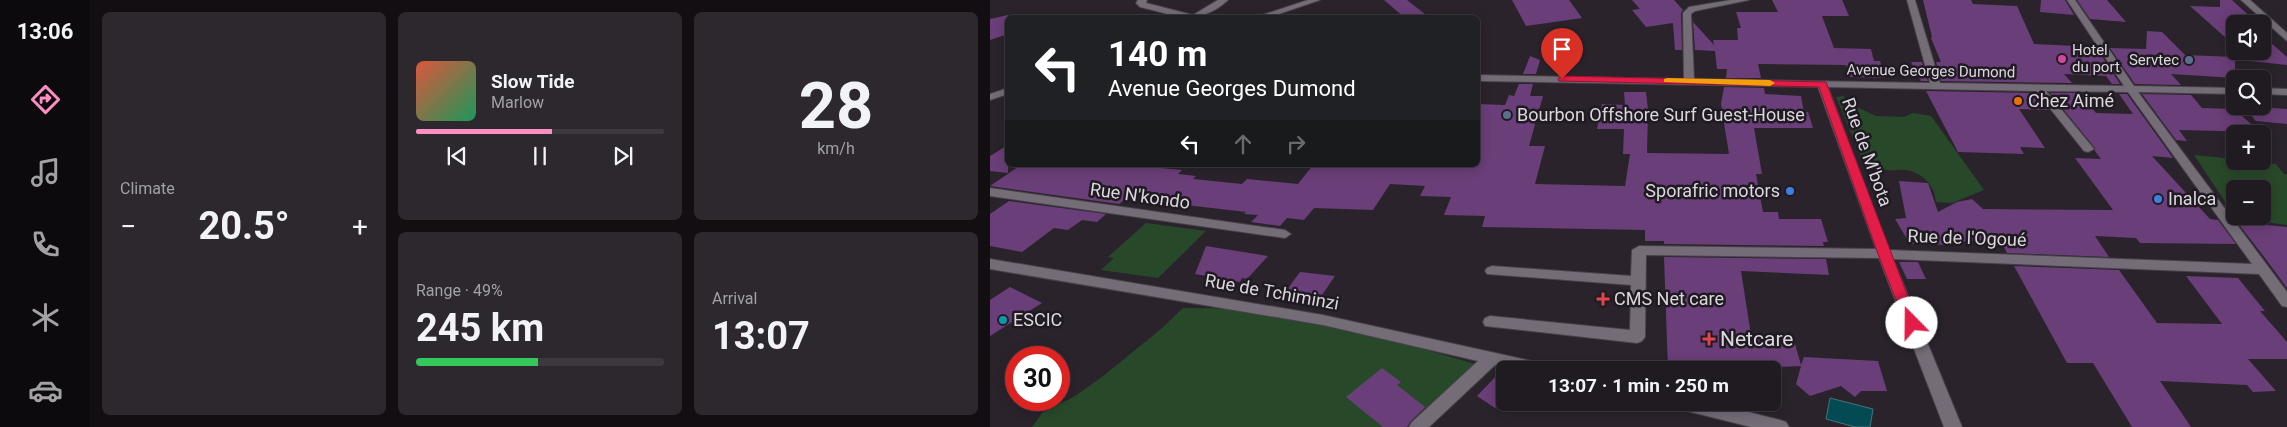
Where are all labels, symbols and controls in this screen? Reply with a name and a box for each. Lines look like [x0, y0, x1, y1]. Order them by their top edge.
map controls [2226, 15, 2271, 225]
button: sound [2226, 15, 2271, 60]
text: 13:06 [17, 19, 73, 44]
pin [1541, 28, 1583, 79]
text: 140 m [1108, 34, 1207, 75]
icon: left [1025, 35, 1090, 100]
icon: arrive [1548, 35, 1576, 63]
place label: Hotel du port [2072, 41, 2120, 76]
place label: Servtec [2129, 51, 2179, 69]
marker: Hotel du port [2056, 53, 2068, 65]
marker: Servtec [2183, 54, 2195, 66]
street label: Avenue Georges Dumond [1846, 61, 2016, 81]
text: 28 [799, 68, 873, 144]
text: Slow Tide [491, 70, 574, 93]
button: search [2226, 70, 2271, 115]
text: Avenue Georges Dumond [1108, 76, 1356, 101]
icon: directions [28, 82, 63, 117]
place label: Chez Aimé [2028, 90, 2114, 111]
text: Marlow [491, 93, 544, 112]
street label: Rue de M'bota [1838, 95, 1897, 209]
marker: Chez Aimé [2012, 95, 2024, 107]
place label: Bourbon Offshore Surf Guest-House [1517, 104, 1805, 125]
marker: Bourbon Offshore Surf Guest-House [1501, 109, 1513, 121]
button: + [2226, 125, 2271, 170]
icon: left [1176, 130, 1204, 158]
icon: ahead [1229, 130, 1257, 158]
icon: right [1282, 130, 1310, 158]
text: km/h [817, 139, 855, 158]
icon: previous [443, 142, 471, 170]
icon: pause [526, 142, 554, 170]
icon: next [609, 142, 637, 170]
icon: music [28, 155, 63, 190]
street label: Rue N'kondo [1089, 178, 1191, 213]
text: Climate [120, 179, 175, 198]
place label: Sporafric motors [1645, 180, 1780, 201]
button: − [2226, 180, 2271, 225]
marker: Sporafric motors [1784, 185, 1796, 197]
place label: Inalca [2168, 188, 2216, 209]
marker: Inalca [2152, 193, 2164, 205]
text: 20.5° [198, 204, 290, 248]
text: − [120, 210, 136, 243]
text: + [352, 210, 368, 243]
street label: Rue de l'Ogoué [1907, 225, 2027, 250]
icon: phone [28, 227, 63, 262]
street label: Rue de Tchiminzi [1203, 269, 1341, 314]
text: Range · 49% [416, 281, 503, 300]
place label: CMS Net care [1614, 288, 1724, 309]
text: Arrival [712, 289, 757, 308]
marker: CMS Net care [1596, 292, 1610, 306]
position arrow [1885, 296, 1937, 348]
icon: climate [28, 300, 63, 335]
text: 245 km [416, 306, 544, 350]
place label: ESCIC [1013, 309, 1062, 330]
text: 13:07 [712, 314, 810, 358]
marker: ESCIC [997, 314, 1009, 326]
place label: Netcare [1720, 327, 1793, 351]
marker: Netcare [1702, 332, 1716, 346]
speed limit sign: 30 [1005, 346, 1070, 411]
icon: car [28, 373, 63, 408]
text: 13:07 · 1 min · 250 m [1548, 374, 1729, 397]

